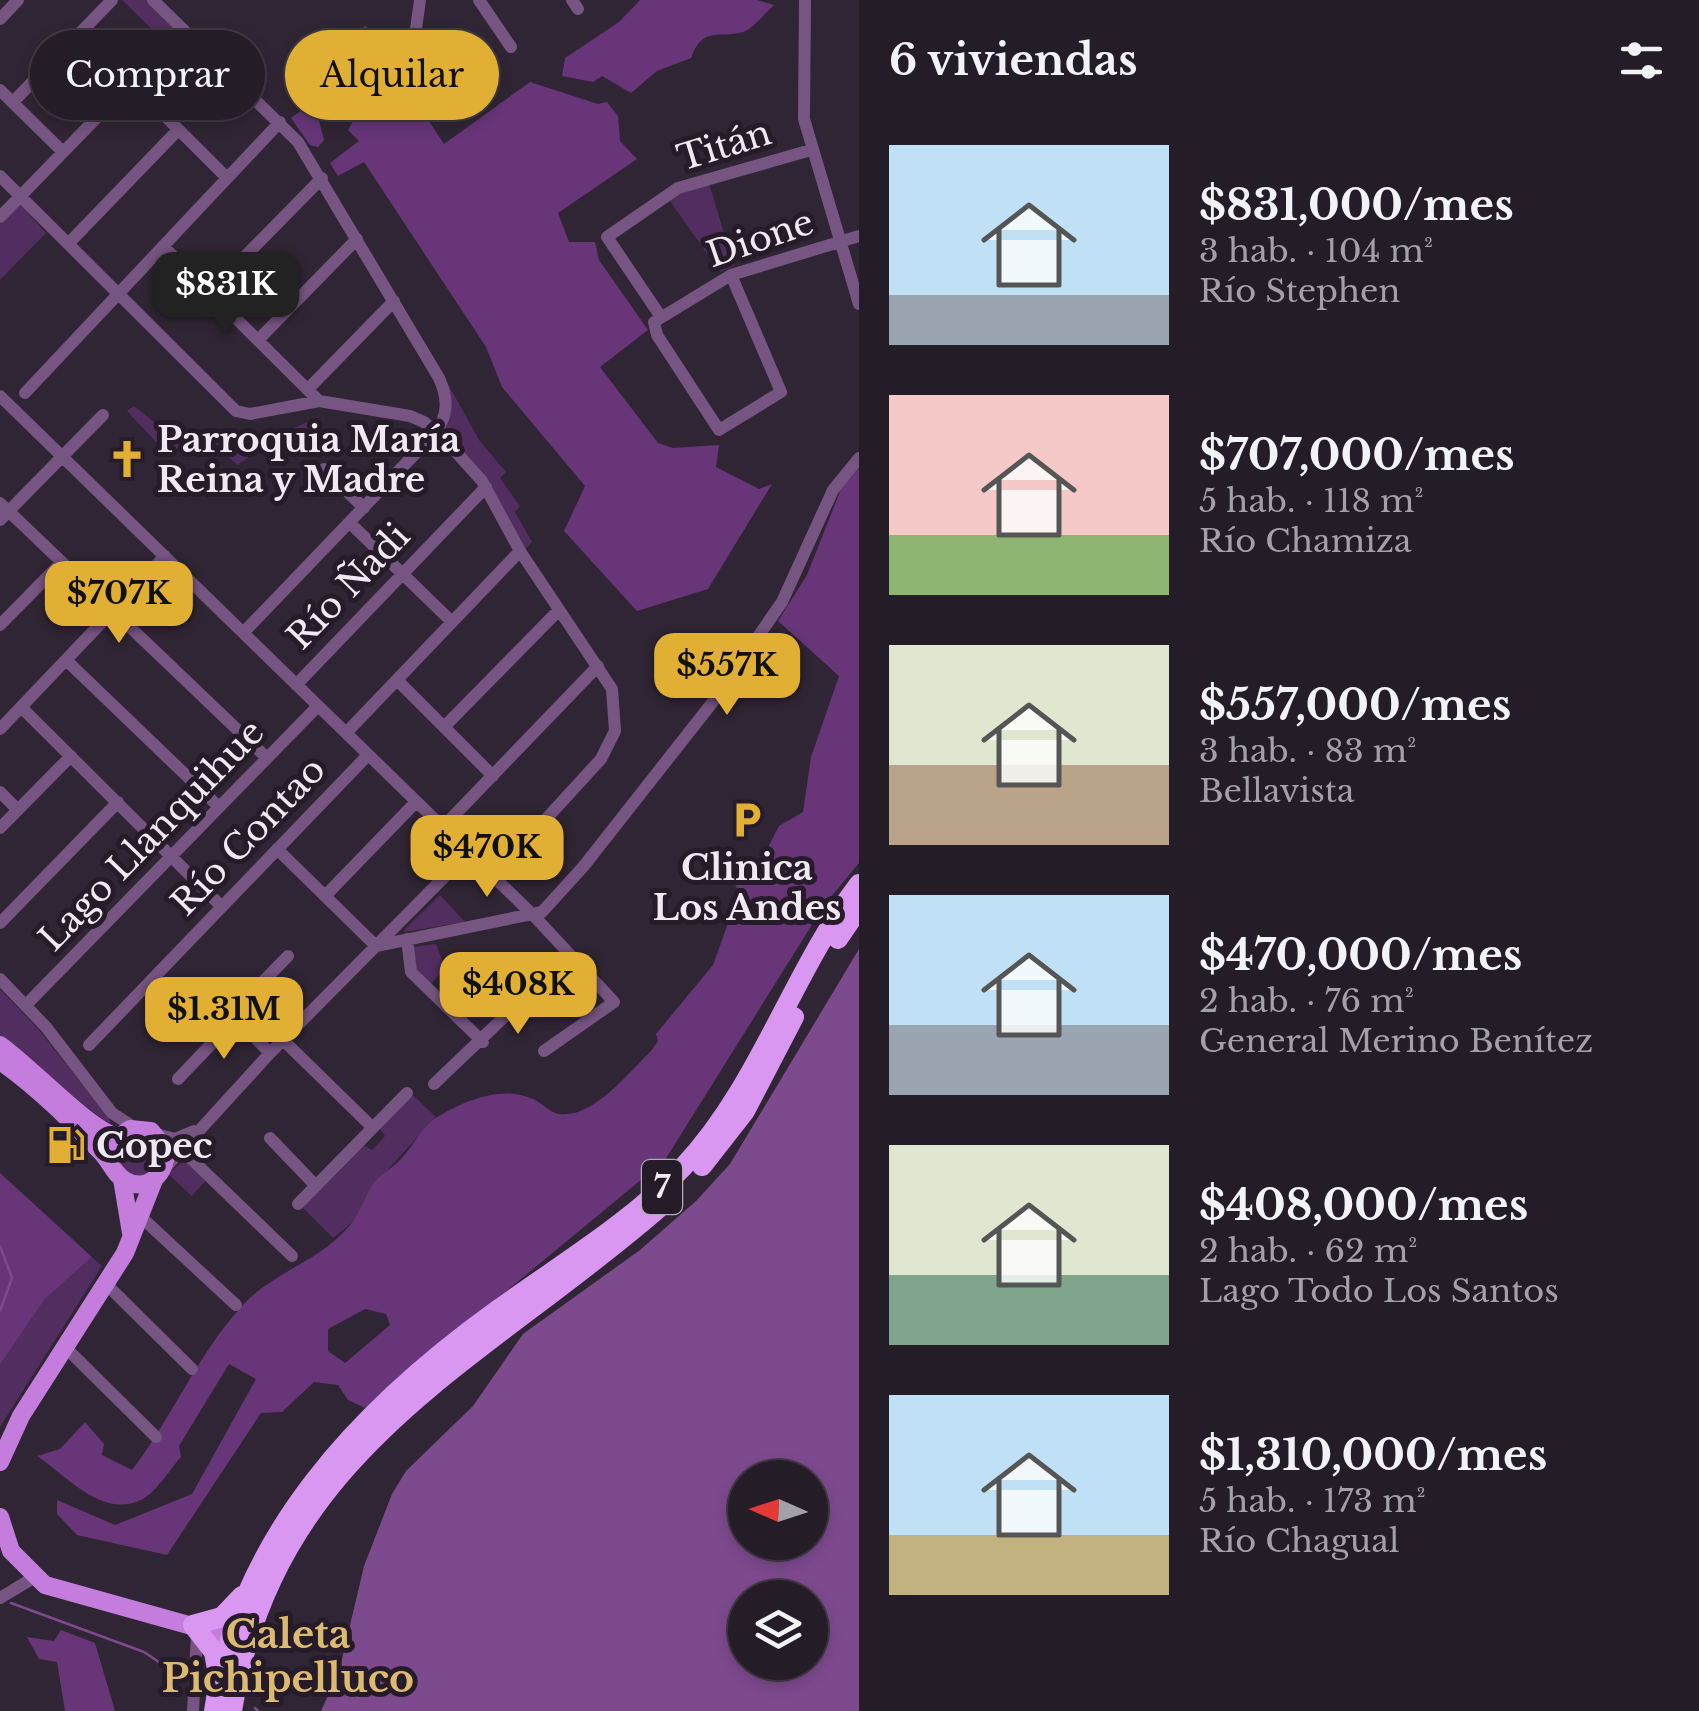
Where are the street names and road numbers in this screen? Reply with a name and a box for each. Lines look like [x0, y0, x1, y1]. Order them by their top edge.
street label: Titán [672, 110, 776, 180]
street label: Dione [701, 200, 819, 276]
street label: Río Ñadi [278, 514, 418, 658]
street label: Lago Llanquihue [30, 710, 272, 960]
street label: Río Contao [162, 748, 334, 924]
road number: 7 [642, 1160, 682, 1214]

